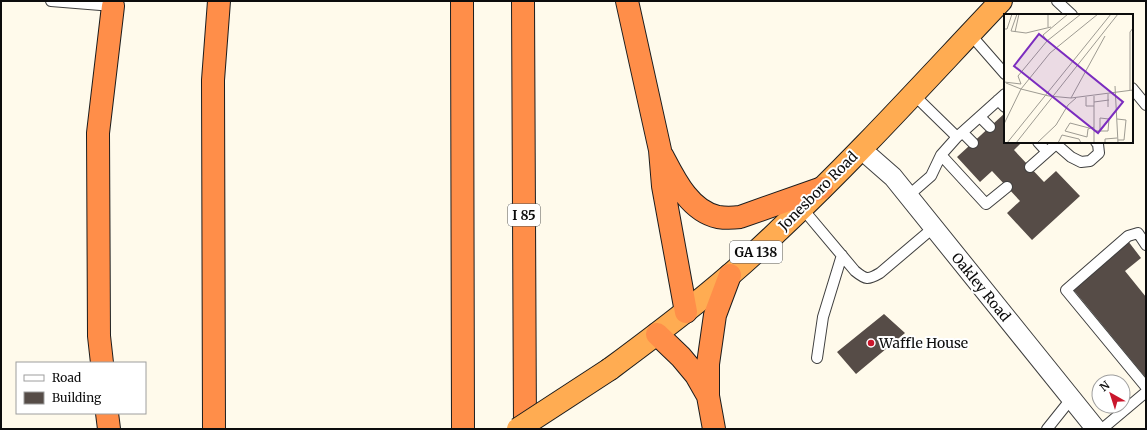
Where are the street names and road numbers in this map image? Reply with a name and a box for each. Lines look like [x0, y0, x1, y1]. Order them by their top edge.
street label: Jonesboro Road [774, 147, 862, 235]
road number: I 85 [508, 204, 540, 226]
road number: GA 138 [730, 241, 782, 263]
street label: Oakley Road [948, 249, 1015, 326]

